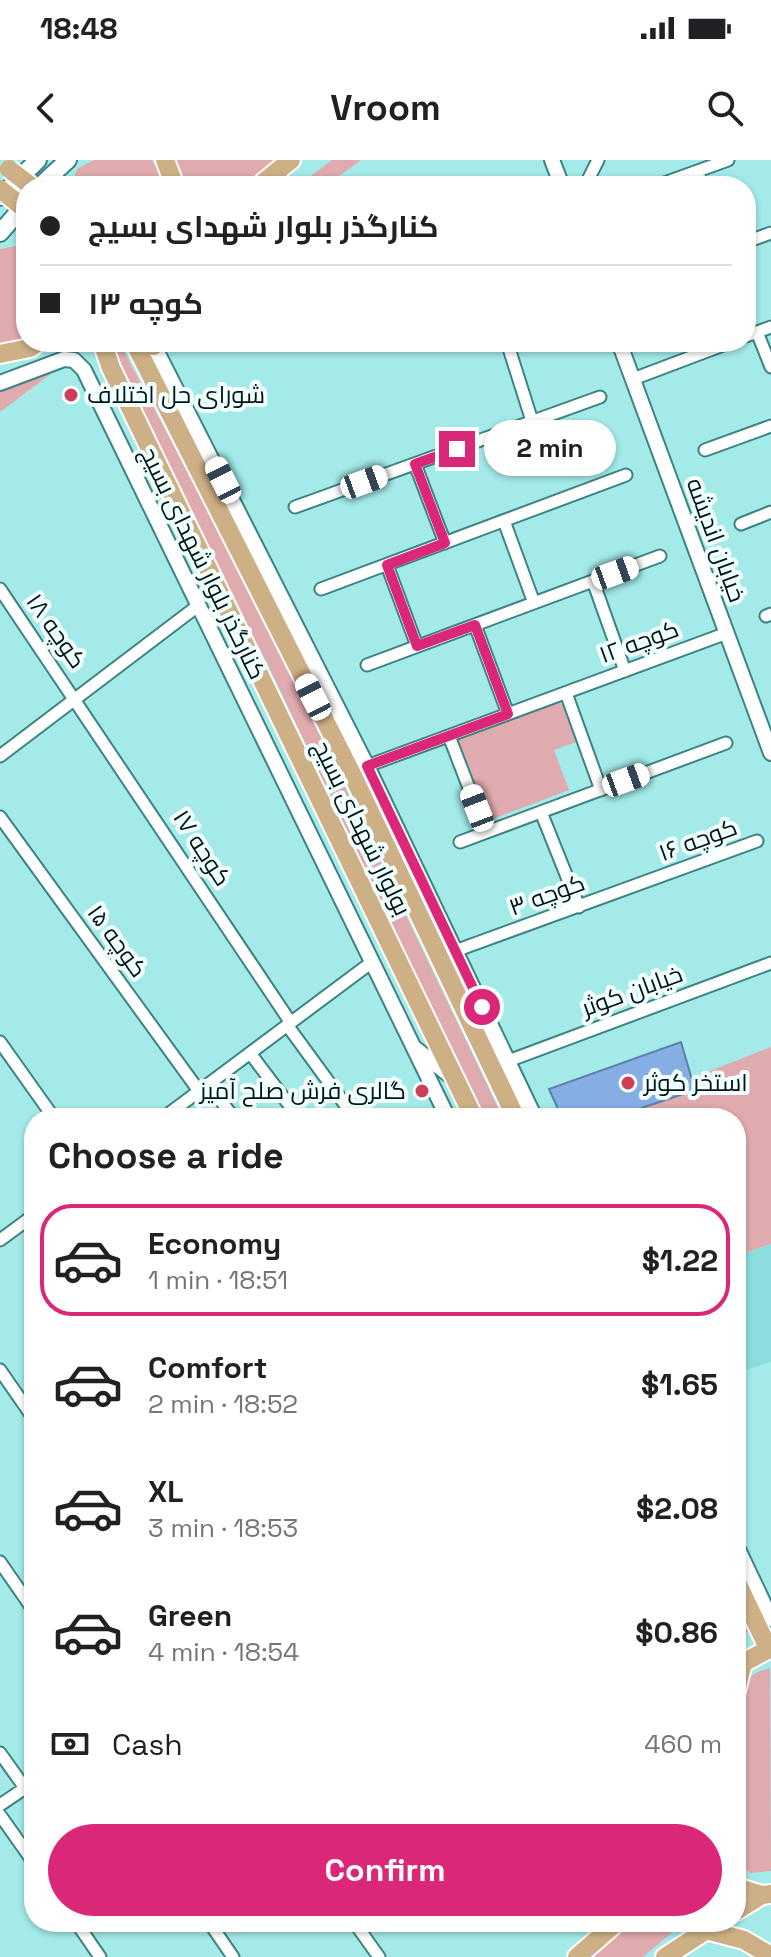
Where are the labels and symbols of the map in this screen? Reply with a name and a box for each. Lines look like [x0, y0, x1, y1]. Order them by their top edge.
place label: شورای حل اختلاف [87, 379, 265, 410]
marker: شورای حل اختلاف [62, 386, 80, 404]
callout: 2 min [485, 421, 617, 477]
route end [439, 431, 475, 467]
street label: کنارگذر بلوار شهدای بسیج [133, 441, 273, 685]
car [201, 453, 245, 507]
car [337, 463, 391, 501]
street label: خیابان اندیشه [680, 474, 753, 606]
car [588, 554, 642, 592]
street label: کوچه ۱۸ [19, 587, 93, 675]
street label: کوچه ۱۲ [595, 613, 683, 671]
car [291, 670, 335, 724]
street label: بولوار شهدای بسیج [306, 735, 418, 921]
car [599, 761, 653, 799]
car [457, 781, 497, 835]
street label: کوچه ۱۷ [166, 804, 238, 892]
street label: کوچه ۱۶ [654, 811, 742, 869]
street label: کوچه ۳ [505, 867, 589, 923]
street label: کوچه ۱۵ [80, 898, 154, 984]
street label: خیابان کوثر [575, 958, 687, 1024]
route start [464, 989, 500, 1025]
place label: استخر کوثر [642, 1067, 748, 1098]
marker: استخر کوثر [619, 1074, 637, 1092]
place label: گالری فرش صلح آمیز [198, 1075, 406, 1107]
marker: گالری فرش صلح آمیز [413, 1082, 431, 1100]

